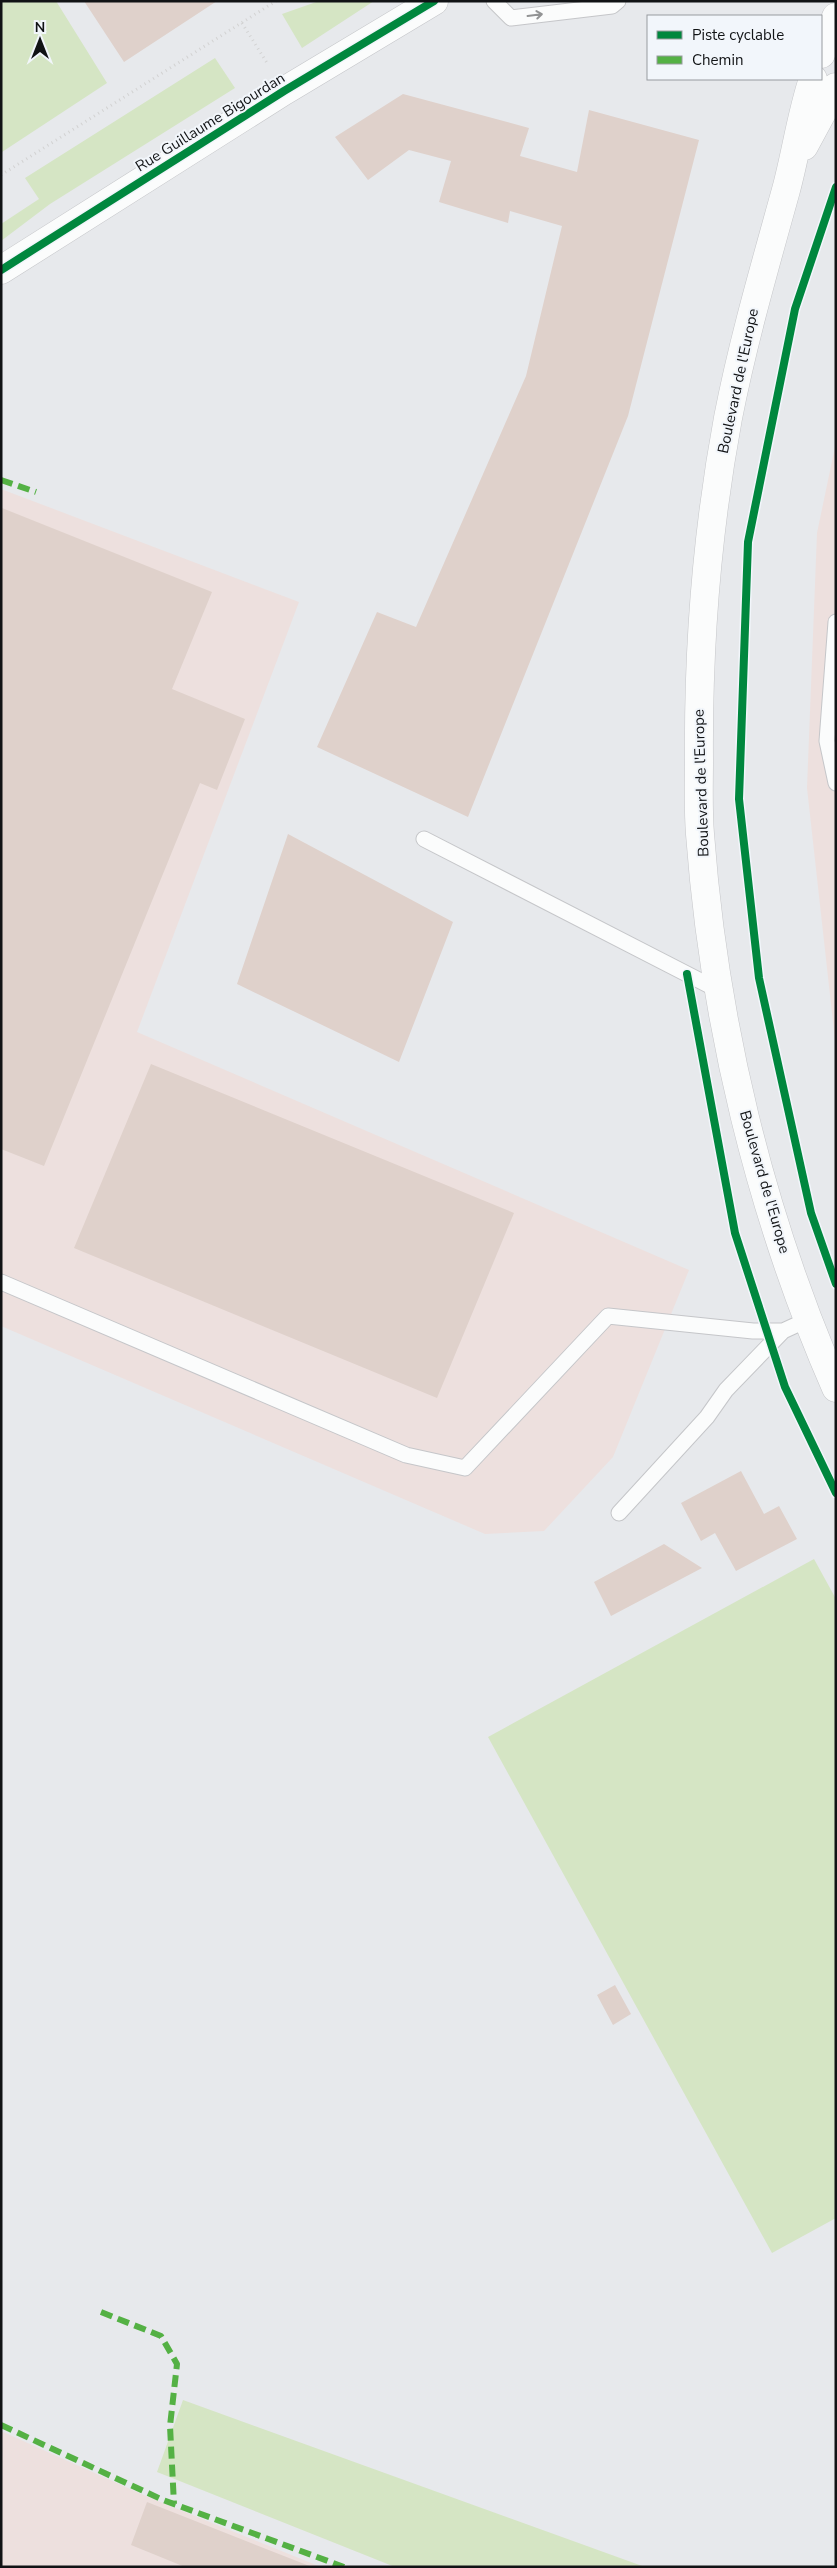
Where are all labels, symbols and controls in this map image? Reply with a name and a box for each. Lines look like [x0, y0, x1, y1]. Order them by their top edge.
one-way arrow [527, 10, 543, 20]
north arrow [15, 15, 65, 65]
legend [647, 15, 822, 80]
text: N [35, 18, 45, 37]
text: Piste cyclable [692, 25, 784, 45]
text: Chemin [692, 50, 743, 70]
street label: Rue Guillaume Bigourdan [131, 68, 289, 176]
street label: Boulevard de l'Europe [713, 307, 763, 455]
street label: Boulevard de l'Europe [688, 709, 714, 857]
street label: Boulevard de l'Europe [735, 1108, 795, 1256]

